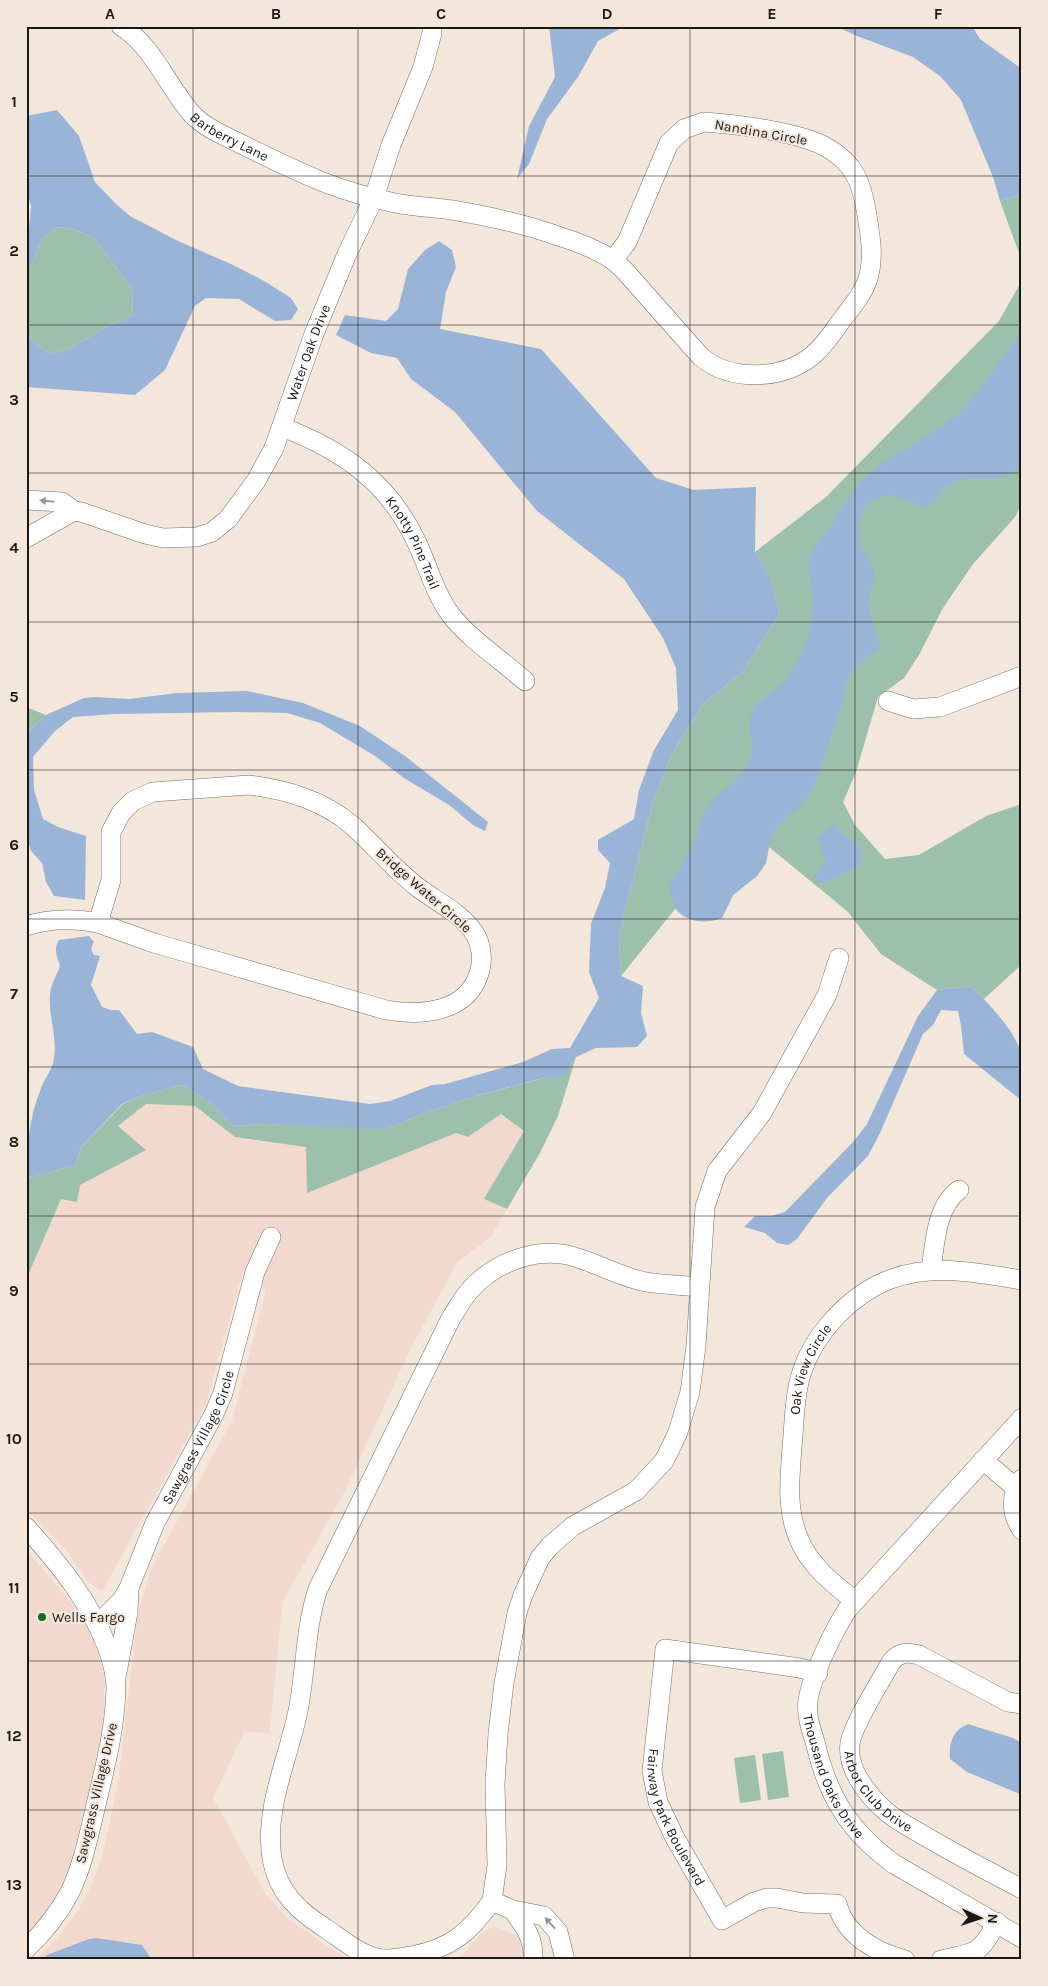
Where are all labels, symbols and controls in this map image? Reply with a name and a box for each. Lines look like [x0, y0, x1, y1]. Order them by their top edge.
text: A [105, 4, 115, 23]
text: B [271, 4, 281, 23]
text: C [436, 4, 446, 23]
text: D [602, 4, 613, 23]
text: E [767, 4, 777, 23]
text: F [934, 4, 943, 23]
text: 1 [11, 92, 17, 111]
street label: Barberry Lane [186, 109, 271, 165]
street label: Nandina Circle [713, 116, 809, 149]
text: 2 [9, 241, 19, 260]
street label: Water Oak Drive [283, 302, 334, 403]
text: 3 [9, 390, 19, 409]
street label: Knotty Pine Trail [382, 493, 443, 592]
one-way arrow [39, 497, 55, 505]
text: 4 [9, 538, 19, 557]
text: 5 [9, 687, 19, 706]
text: 6 [9, 835, 19, 854]
street label: Bridge Water Circle [372, 844, 475, 937]
text: 7 [10, 984, 18, 1003]
text: 8 [9, 1132, 19, 1151]
text: 9 [9, 1281, 19, 1300]
street label: Oak View Circle [786, 1320, 835, 1415]
street label: Sawgrass Village Circle [159, 1369, 238, 1508]
text: 10 [6, 1429, 22, 1448]
text: 11 [8, 1578, 20, 1597]
place label: Wells Fargo [52, 1609, 125, 1626]
marker: Wells Fargo [36, 1611, 48, 1623]
street label: Thousand Oaks Drive [799, 1713, 868, 1842]
street label: Sawgrass Village Drive [72, 1721, 121, 1865]
text: 12 [6, 1726, 22, 1745]
street label: Fairway Park Boulevard [643, 1748, 709, 1889]
street label: Arbor Club Drive [840, 1750, 915, 1836]
text: 13 [6, 1875, 22, 1894]
north arrow [956, 1894, 1006, 1944]
text: N [984, 1913, 1001, 1924]
one-way arrow [544, 1918, 556, 1930]

